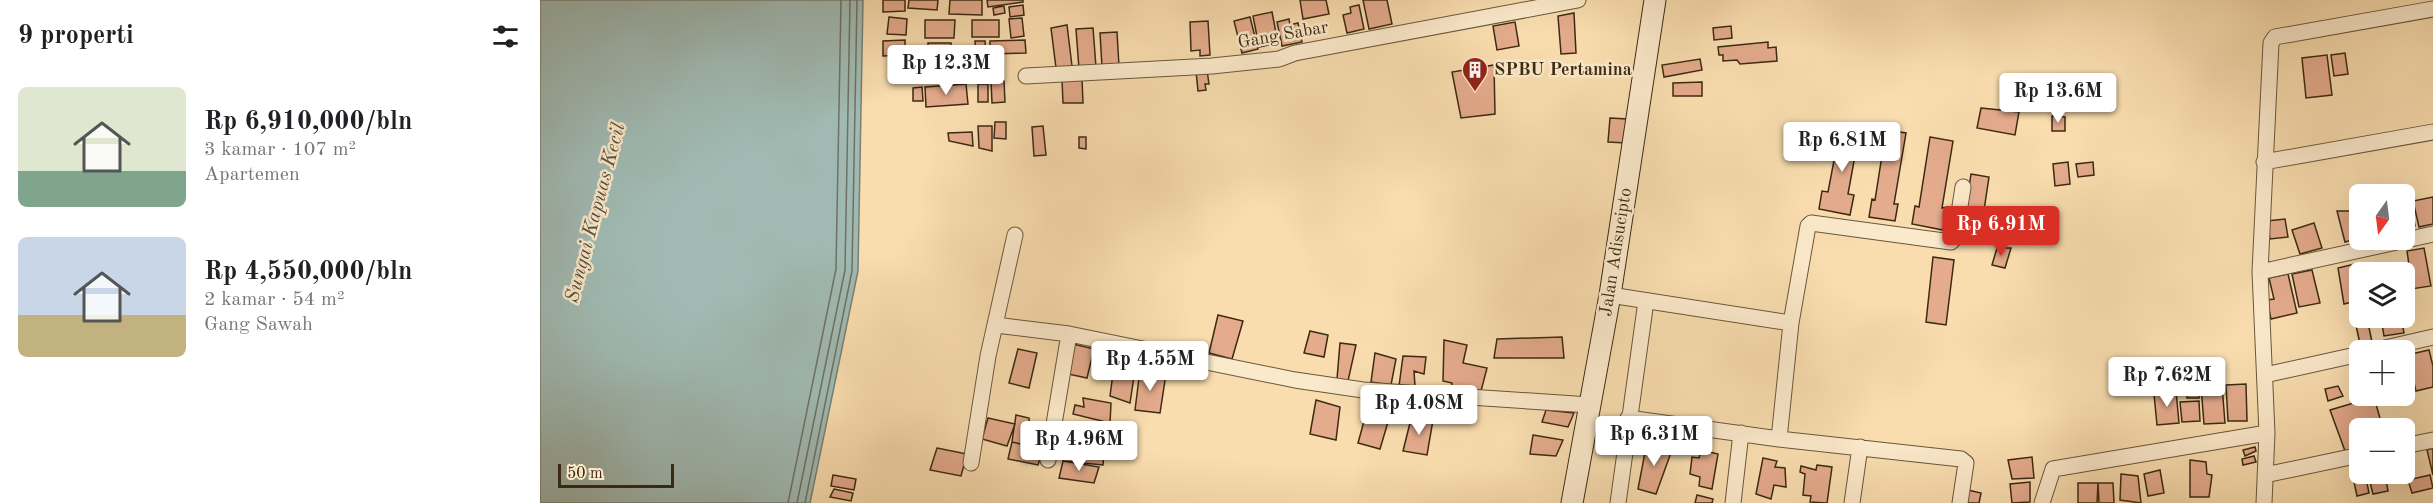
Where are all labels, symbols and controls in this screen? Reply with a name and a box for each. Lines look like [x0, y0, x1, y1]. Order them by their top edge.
street label: Gang Sabar [1236, 18, 1330, 52]
icon: filters [489, 20, 522, 53]
text: 9 properti [18, 23, 134, 49]
pin: Rp 12.3M [884, 45, 1008, 96]
text: Rp 12.3M [901, 54, 991, 74]
building icon: SPBU Pertamina [1460, 55, 1490, 93]
place label: SPBU Pertamina [1494, 61, 1632, 79]
pin: Rp 13.6M [1996, 73, 2120, 124]
text: Rp 13.6M [2013, 82, 2103, 102]
text: Rp 6,910,000/bln [204, 109, 412, 135]
icon: home [66, 111, 138, 183]
water label: Sungai Kapuas Kecil [562, 121, 630, 305]
pin: Rp 6.81M [1780, 122, 1904, 173]
text: Rp 6.81M [1797, 131, 1887, 151]
text: 3 kamar · 107 m² [204, 140, 356, 160]
text: Apartemen [204, 165, 300, 185]
north arrow [2349, 184, 2415, 250]
map controls [2349, 184, 2415, 484]
street label: Jalan Adisucipto [1597, 186, 1635, 318]
pin: Rp 6.91M [1939, 206, 2063, 257]
text: Rp 6.91M [1956, 215, 2046, 235]
text: Rp 4,550,000/bln [204, 259, 412, 285]
icon: home [66, 261, 138, 333]
button: layers [2349, 262, 2415, 328]
text: 2 kamar · 54 m² [204, 290, 345, 310]
text: Gang Sawah [204, 315, 313, 335]
button: + [2349, 340, 2415, 406]
pin: Rp 4.55M [1088, 341, 1212, 392]
text: Rp 4.55M [1105, 350, 1195, 370]
pin: Rp 7.62M [2105, 357, 2229, 408]
text: Rp 7.62M [2122, 366, 2212, 386]
pin: Rp 4.08M [1357, 385, 1481, 436]
text: Rp 4.08M [1374, 394, 1464, 414]
pin: Rp 6.31M [1592, 416, 1716, 467]
button: − [2349, 418, 2415, 484]
pin: Rp 4.96M [1017, 421, 1141, 472]
text: Rp 6.31M [1609, 425, 1699, 445]
text: Rp 4.96M [1034, 430, 1124, 450]
scale bar [558, 461, 674, 488]
text: 50 m [567, 466, 603, 482]

